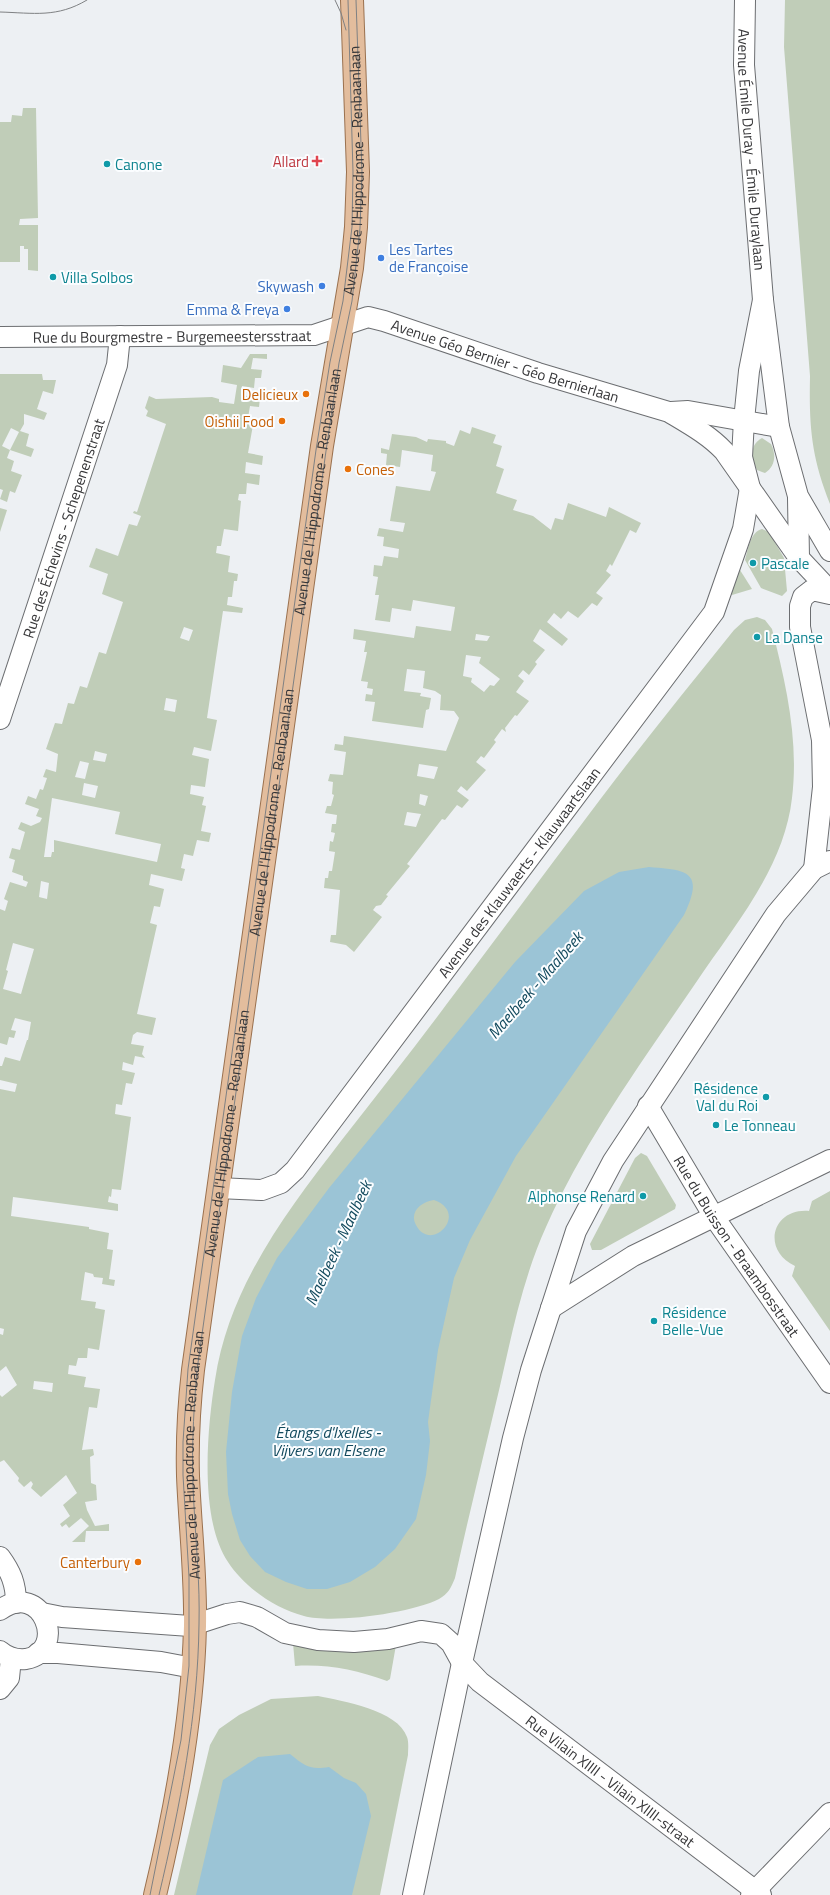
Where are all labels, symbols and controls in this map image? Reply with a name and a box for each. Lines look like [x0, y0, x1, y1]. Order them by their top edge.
street label: Avenue Émile Duray - Émile Duraylaan [732, 29, 772, 271]
street label: Avenue de l'Hippodrome - Renbaanlaan [336, 46, 370, 297]
place label: Allard [273, 150, 309, 173]
place label: Canone [115, 153, 162, 176]
marker: Allard [312, 156, 322, 166]
marker: Canone [102, 159, 112, 169]
place label: Les Tartes de Françoise [389, 238, 468, 278]
marker: Les Tartes de Françoise [376, 253, 386, 263]
place label: Villa Solbos [61, 266, 133, 289]
marker: Villa Solbos [48, 272, 58, 282]
place label: Skywash [258, 275, 314, 298]
marker: Skywash [317, 281, 327, 291]
place label: Emma & Freya [187, 298, 279, 321]
marker: Emma & Freya [282, 304, 292, 314]
street label: Avenue Géo Bernier - Géo Bernierlaan [388, 313, 622, 408]
street label: Rue du Bourgmestre - Burgemeestersstraat [33, 324, 312, 348]
street label: Avenue de l'Hippodrome - Renbaanlaan [287, 366, 346, 616]
place label: Delicieux [242, 383, 298, 406]
marker: Delicieux [301, 389, 311, 399]
place label: Oishii Food [205, 410, 274, 433]
street label: Rue des Échevins - Schepenenstraat [16, 415, 110, 641]
marker: Oishii Food [277, 416, 287, 426]
place label: Cones [356, 458, 395, 481]
marker: Cones [343, 464, 353, 474]
place label: Pascale [761, 552, 809, 575]
marker: Pascale [748, 558, 758, 568]
place label: La Danse [765, 626, 823, 649]
marker: La Danse [752, 632, 762, 642]
street label: Avenue de l'Hippodrome - Renbaanlaan [242, 687, 299, 937]
street label: Avenue des Klauwaerts - Klauwaartslaan [432, 762, 606, 982]
water label: Maelbeek - Maalbeek [482, 925, 590, 1044]
street label: Avenue de l'Hippodrome - Renbaanlaan [197, 1008, 255, 1258]
place label: Résidence Val du Roi [693, 1077, 758, 1117]
marker: Résidence Val du Roi [761, 1092, 771, 1102]
place label: Le Tonneau [724, 1114, 796, 1137]
marker: Le Tonneau [711, 1120, 721, 1130]
street label: Rue du Buisson - Braambosstraat [668, 1151, 806, 1342]
water label: Maelbeek - Maalbeek [299, 1175, 378, 1309]
place label: Alphonse Renard [528, 1185, 635, 1208]
marker: Alphonse Renard [638, 1191, 648, 1201]
place label: Résidence Belle-Vue [662, 1301, 727, 1341]
marker: Résidence Belle-Vue [649, 1316, 659, 1326]
street label: Avenue de l'Hippodrome - Renbaanlaan [176, 1329, 210, 1580]
water label: Étangs d'Ixelles - Vijvers van Elsene [272, 1420, 386, 1462]
place label: Canterbury [60, 1551, 130, 1574]
marker: Canterbury [133, 1557, 143, 1567]
street label: Rue Vilain XIIII - Vilain XIIII-straat [521, 1709, 701, 1853]

